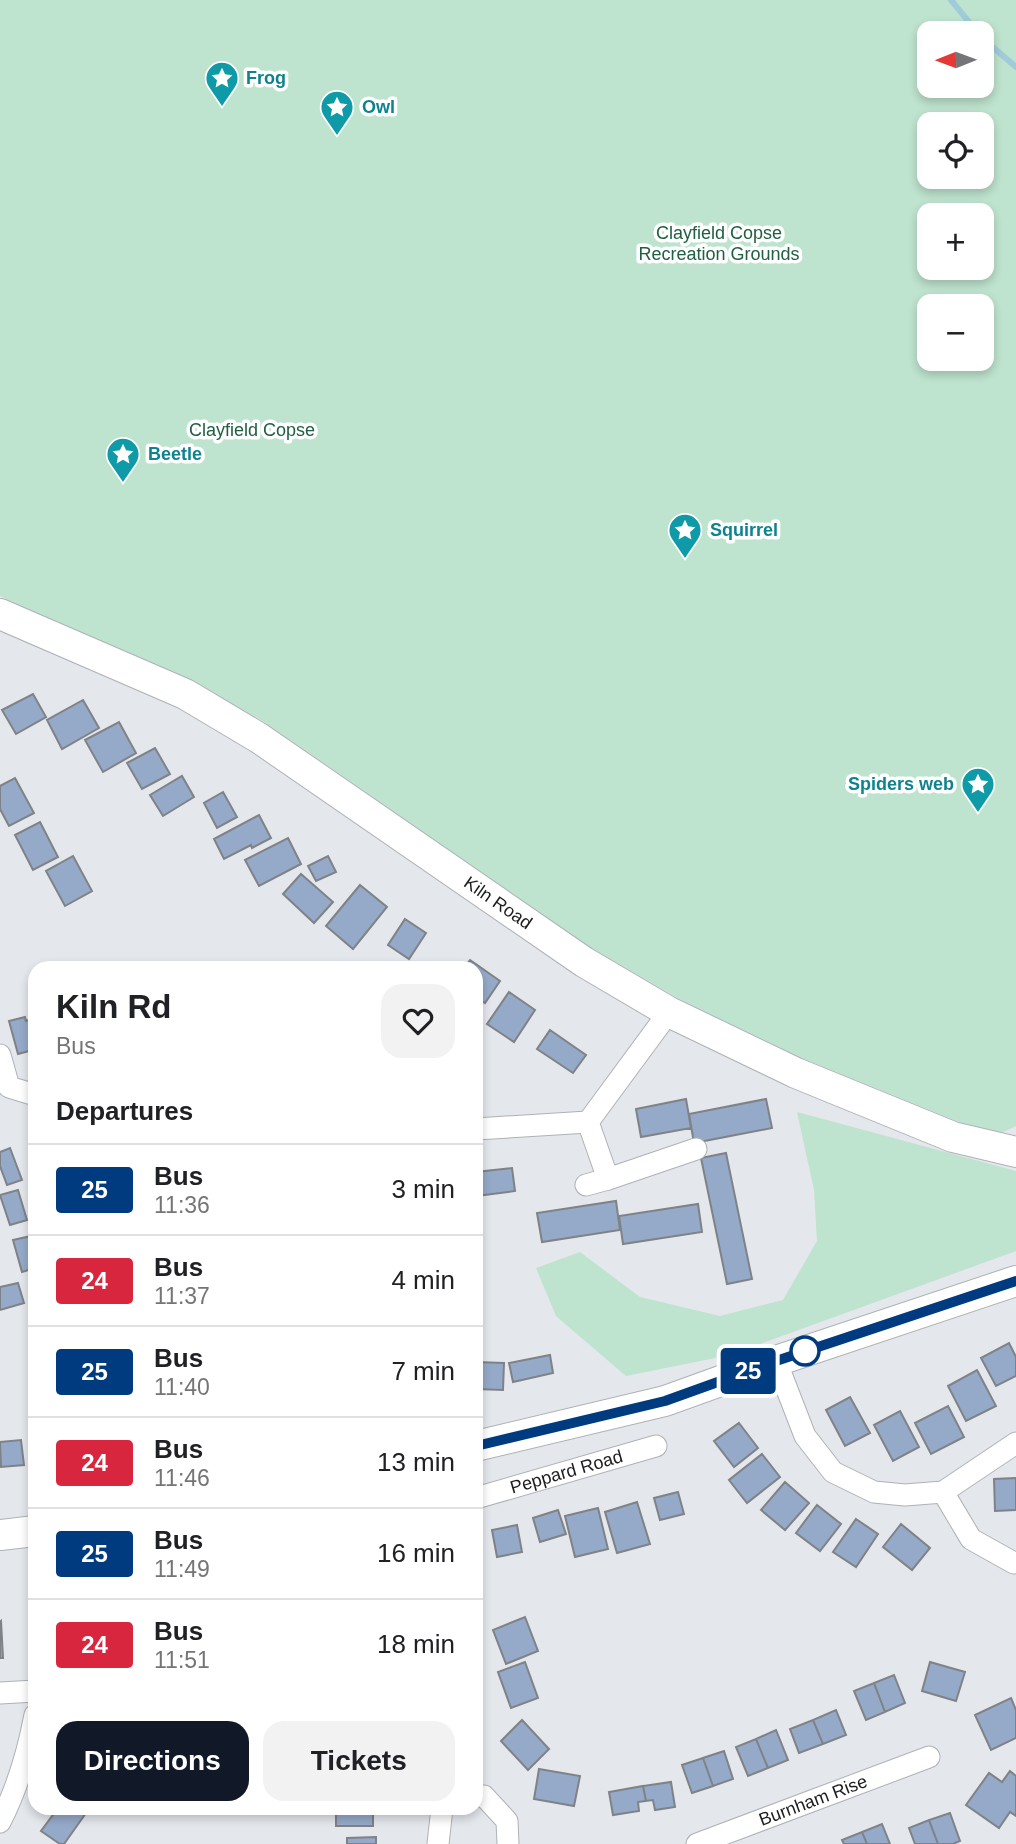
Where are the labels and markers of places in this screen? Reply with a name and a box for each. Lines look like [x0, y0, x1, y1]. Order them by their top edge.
place icon: Frog [203, 59, 241, 108]
place label: Frog [246, 68, 286, 88]
place icon: Owl [318, 88, 356, 137]
place label: Owl [362, 97, 395, 117]
place icon: Beetle [104, 435, 142, 484]
place label: Beetle [148, 444, 202, 464]
place icon: Squirrel [666, 511, 704, 560]
place label: Squirrel [710, 520, 778, 540]
place icon: Spiders web [959, 765, 997, 814]
place label: Spiders web [848, 774, 954, 794]
unlabelled marker [790, 1336, 820, 1366]

